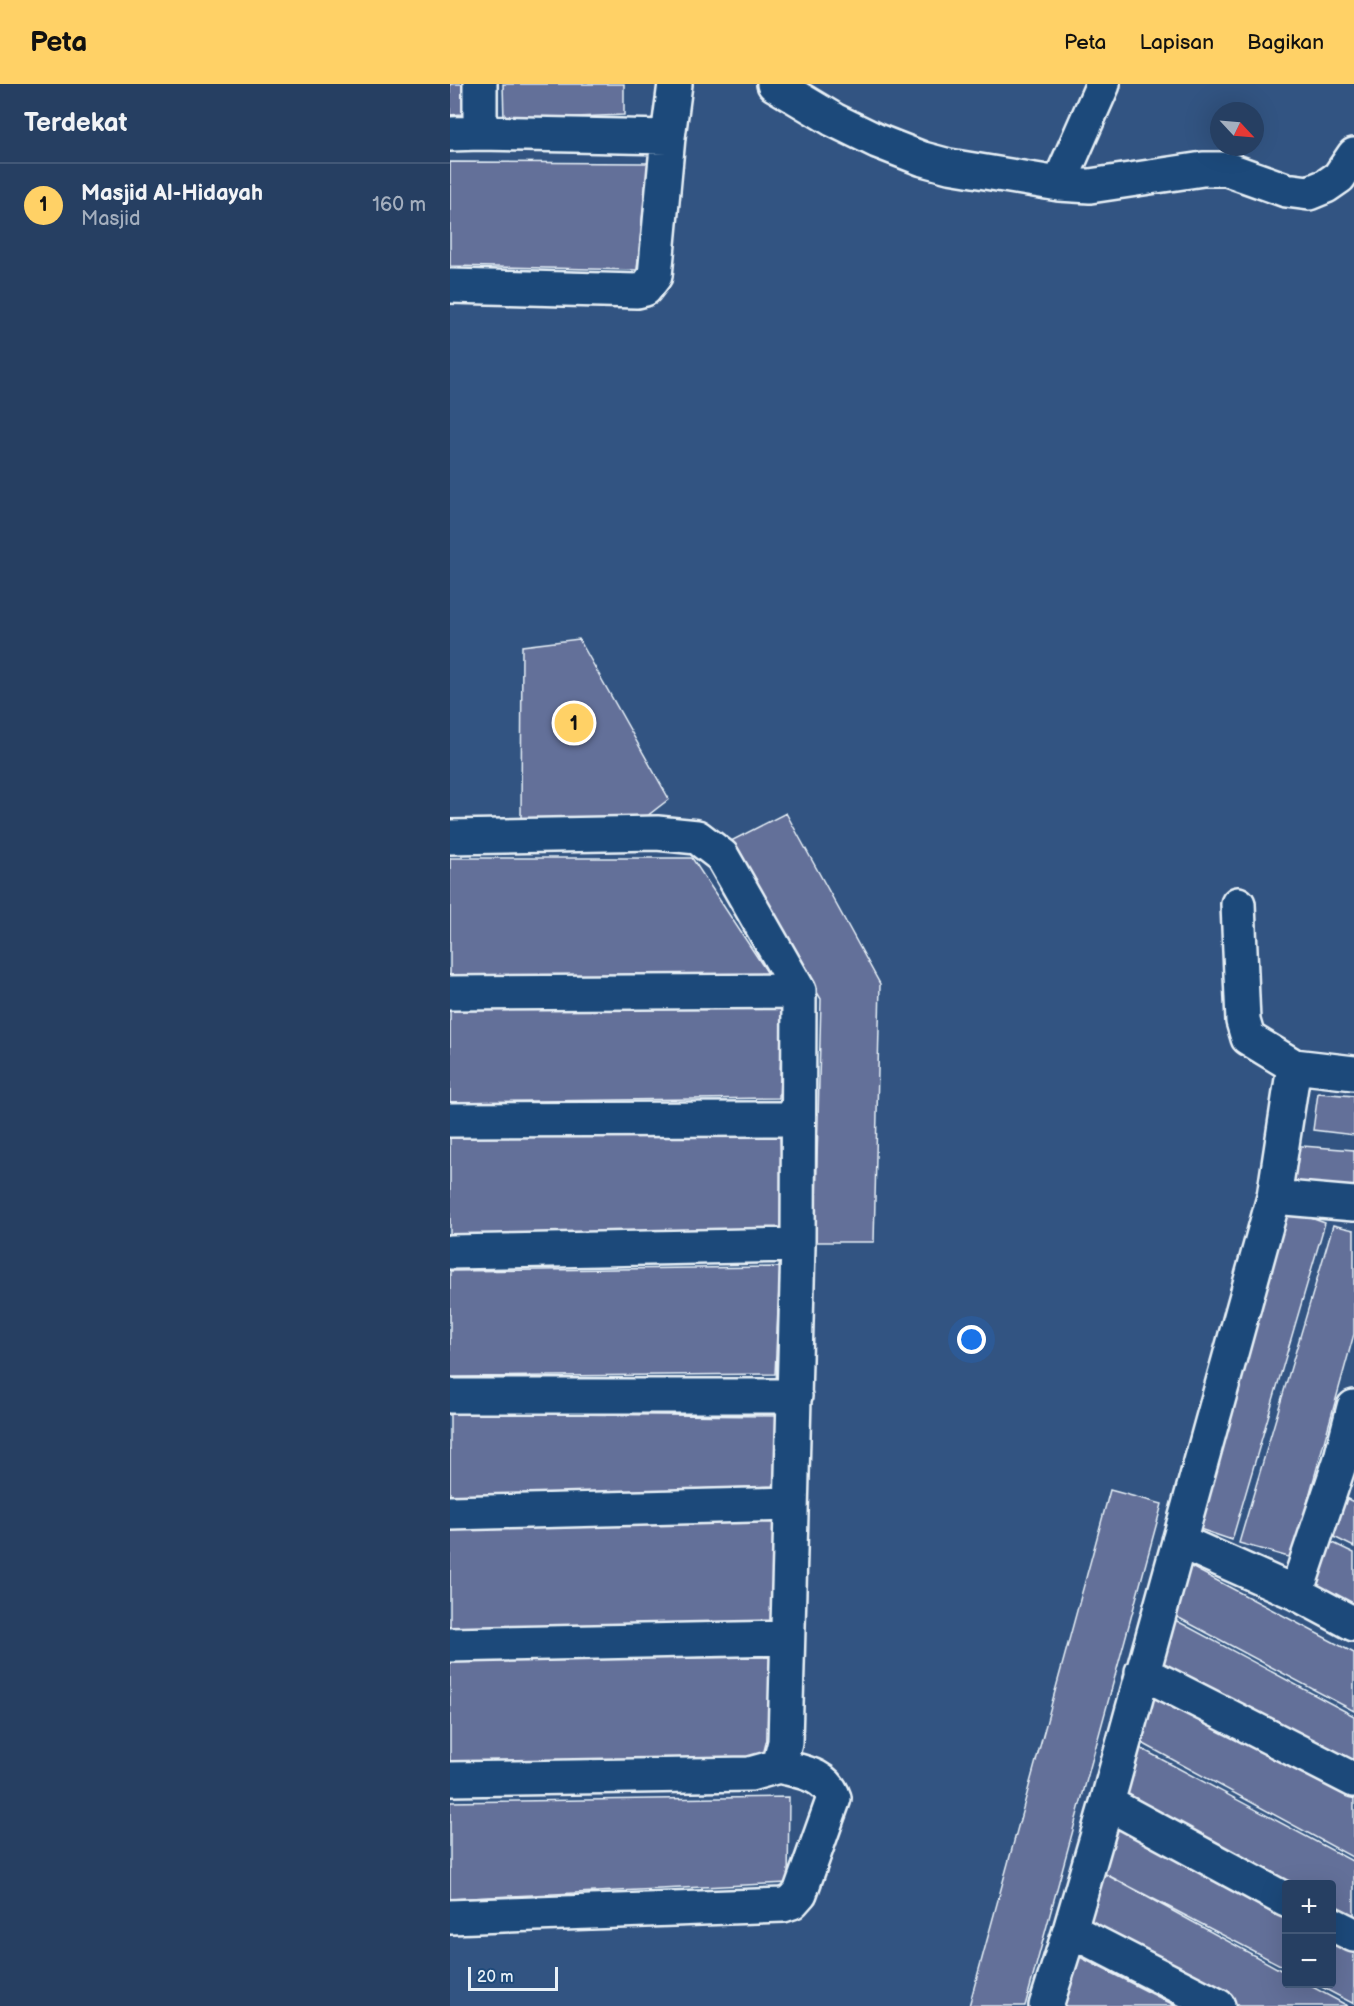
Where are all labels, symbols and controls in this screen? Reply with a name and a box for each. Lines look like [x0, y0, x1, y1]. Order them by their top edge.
text: Peta [30, 26, 87, 59]
text: Peta [1064, 30, 1106, 55]
text: Lapisan [1139, 30, 1214, 55]
text: Bagikan [1247, 30, 1324, 55]
north arrow [1210, 102, 1264, 156]
text: Terdekat [24, 108, 127, 139]
text: Masjid Al-Hidayah [81, 180, 263, 207]
text: 1 [39, 193, 48, 217]
text: 160 m [372, 193, 426, 217]
text: Masjid [81, 207, 140, 231]
pin: 1 [554, 700, 594, 746]
your location [957, 1325, 986, 1354]
map controls [1282, 1880, 1336, 1988]
button: + [1282, 1880, 1336, 1934]
button: − [1282, 1934, 1336, 1988]
scale bar [468, 1964, 558, 1992]
text: 20 m [477, 1968, 513, 1987]

